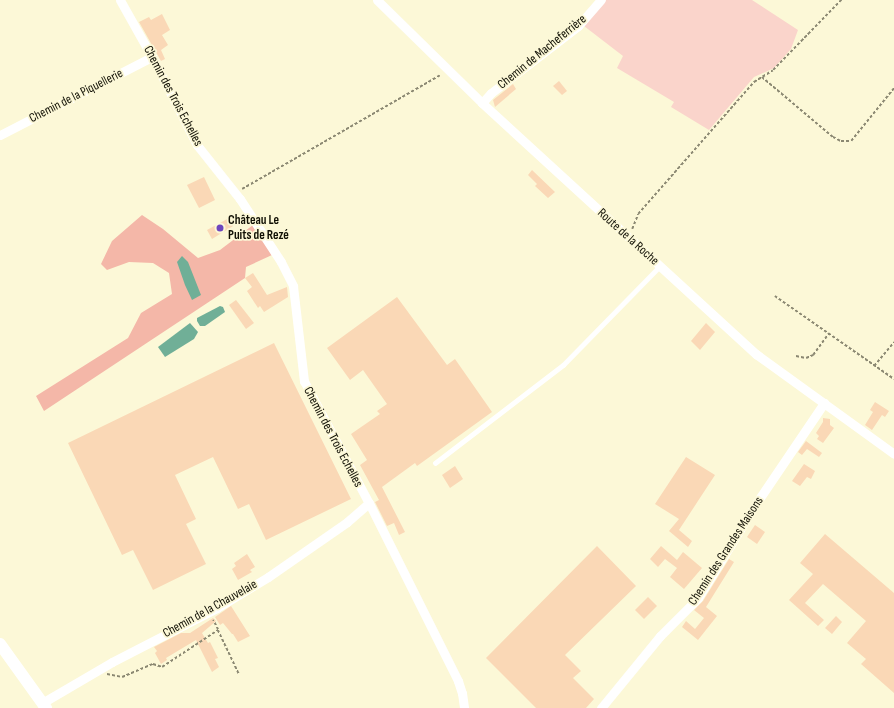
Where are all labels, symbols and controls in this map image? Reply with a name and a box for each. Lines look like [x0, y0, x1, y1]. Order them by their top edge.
street label: Chemin de Macheferrière [495, 11, 589, 93]
street label: Chemin des Trois Echelles [140, 43, 206, 149]
street label: Chemin de la Piquellerie [27, 66, 125, 126]
street label: Route de la Roche [594, 205, 662, 269]
place label: Château Le Puits de Rezé [228, 213, 289, 244]
marker: Château Le Puits de Rezé [215, 223, 225, 233]
street label: Chemin des Trois Echelles [300, 384, 366, 490]
street label: Chemin des Grandes Maisons [685, 494, 767, 608]
street label: Chemin de la Chauvelaie [160, 577, 260, 641]

